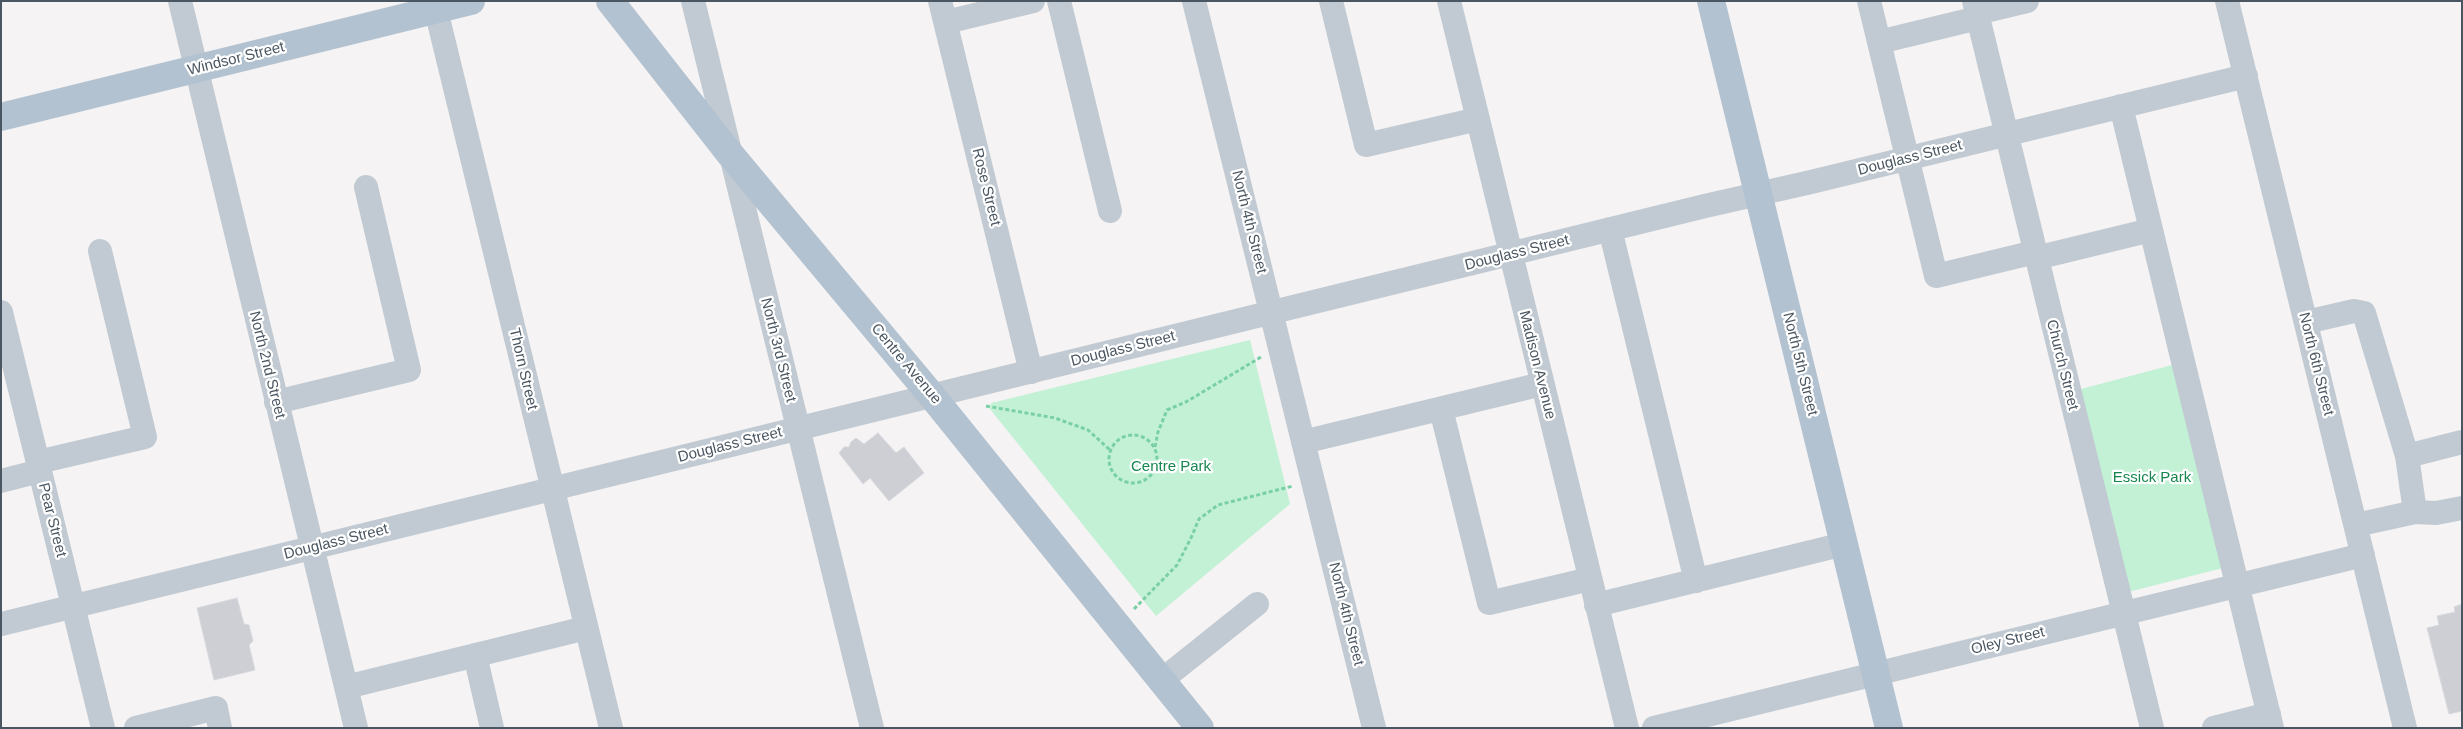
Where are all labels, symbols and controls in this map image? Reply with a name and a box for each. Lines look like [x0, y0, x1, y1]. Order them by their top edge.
street label: Windsor Street [186, 38, 286, 80]
street label: Douglass Street [1856, 136, 1964, 180]
street label: Rose Street [968, 146, 1004, 228]
street label: North 4th Street [1227, 168, 1271, 276]
street label: Douglass Street [1463, 231, 1571, 275]
street label: North 3rd Street [756, 296, 800, 404]
street label: North 2nd Street [245, 309, 289, 421]
street label: Madison Avenue [1515, 309, 1559, 421]
street label: North 5th Street [1778, 310, 1822, 418]
street label: North 6th Street [2294, 310, 2338, 418]
street label: Church Street [2042, 318, 2082, 412]
street label: Centre Avenue [867, 320, 945, 408]
street label: Thorn Street [505, 326, 541, 412]
street label: Douglass Street [1069, 327, 1177, 371]
street label: Douglass Street [676, 423, 784, 467]
park label: Centre Park [1131, 458, 1211, 476]
park label: Essick Park [2113, 469, 2191, 487]
street label: Pear Street [34, 481, 70, 559]
street label: Douglass Street [282, 520, 390, 564]
street label: North 4th Street [1324, 560, 1368, 668]
street label: Oley Street [1969, 623, 2047, 659]

